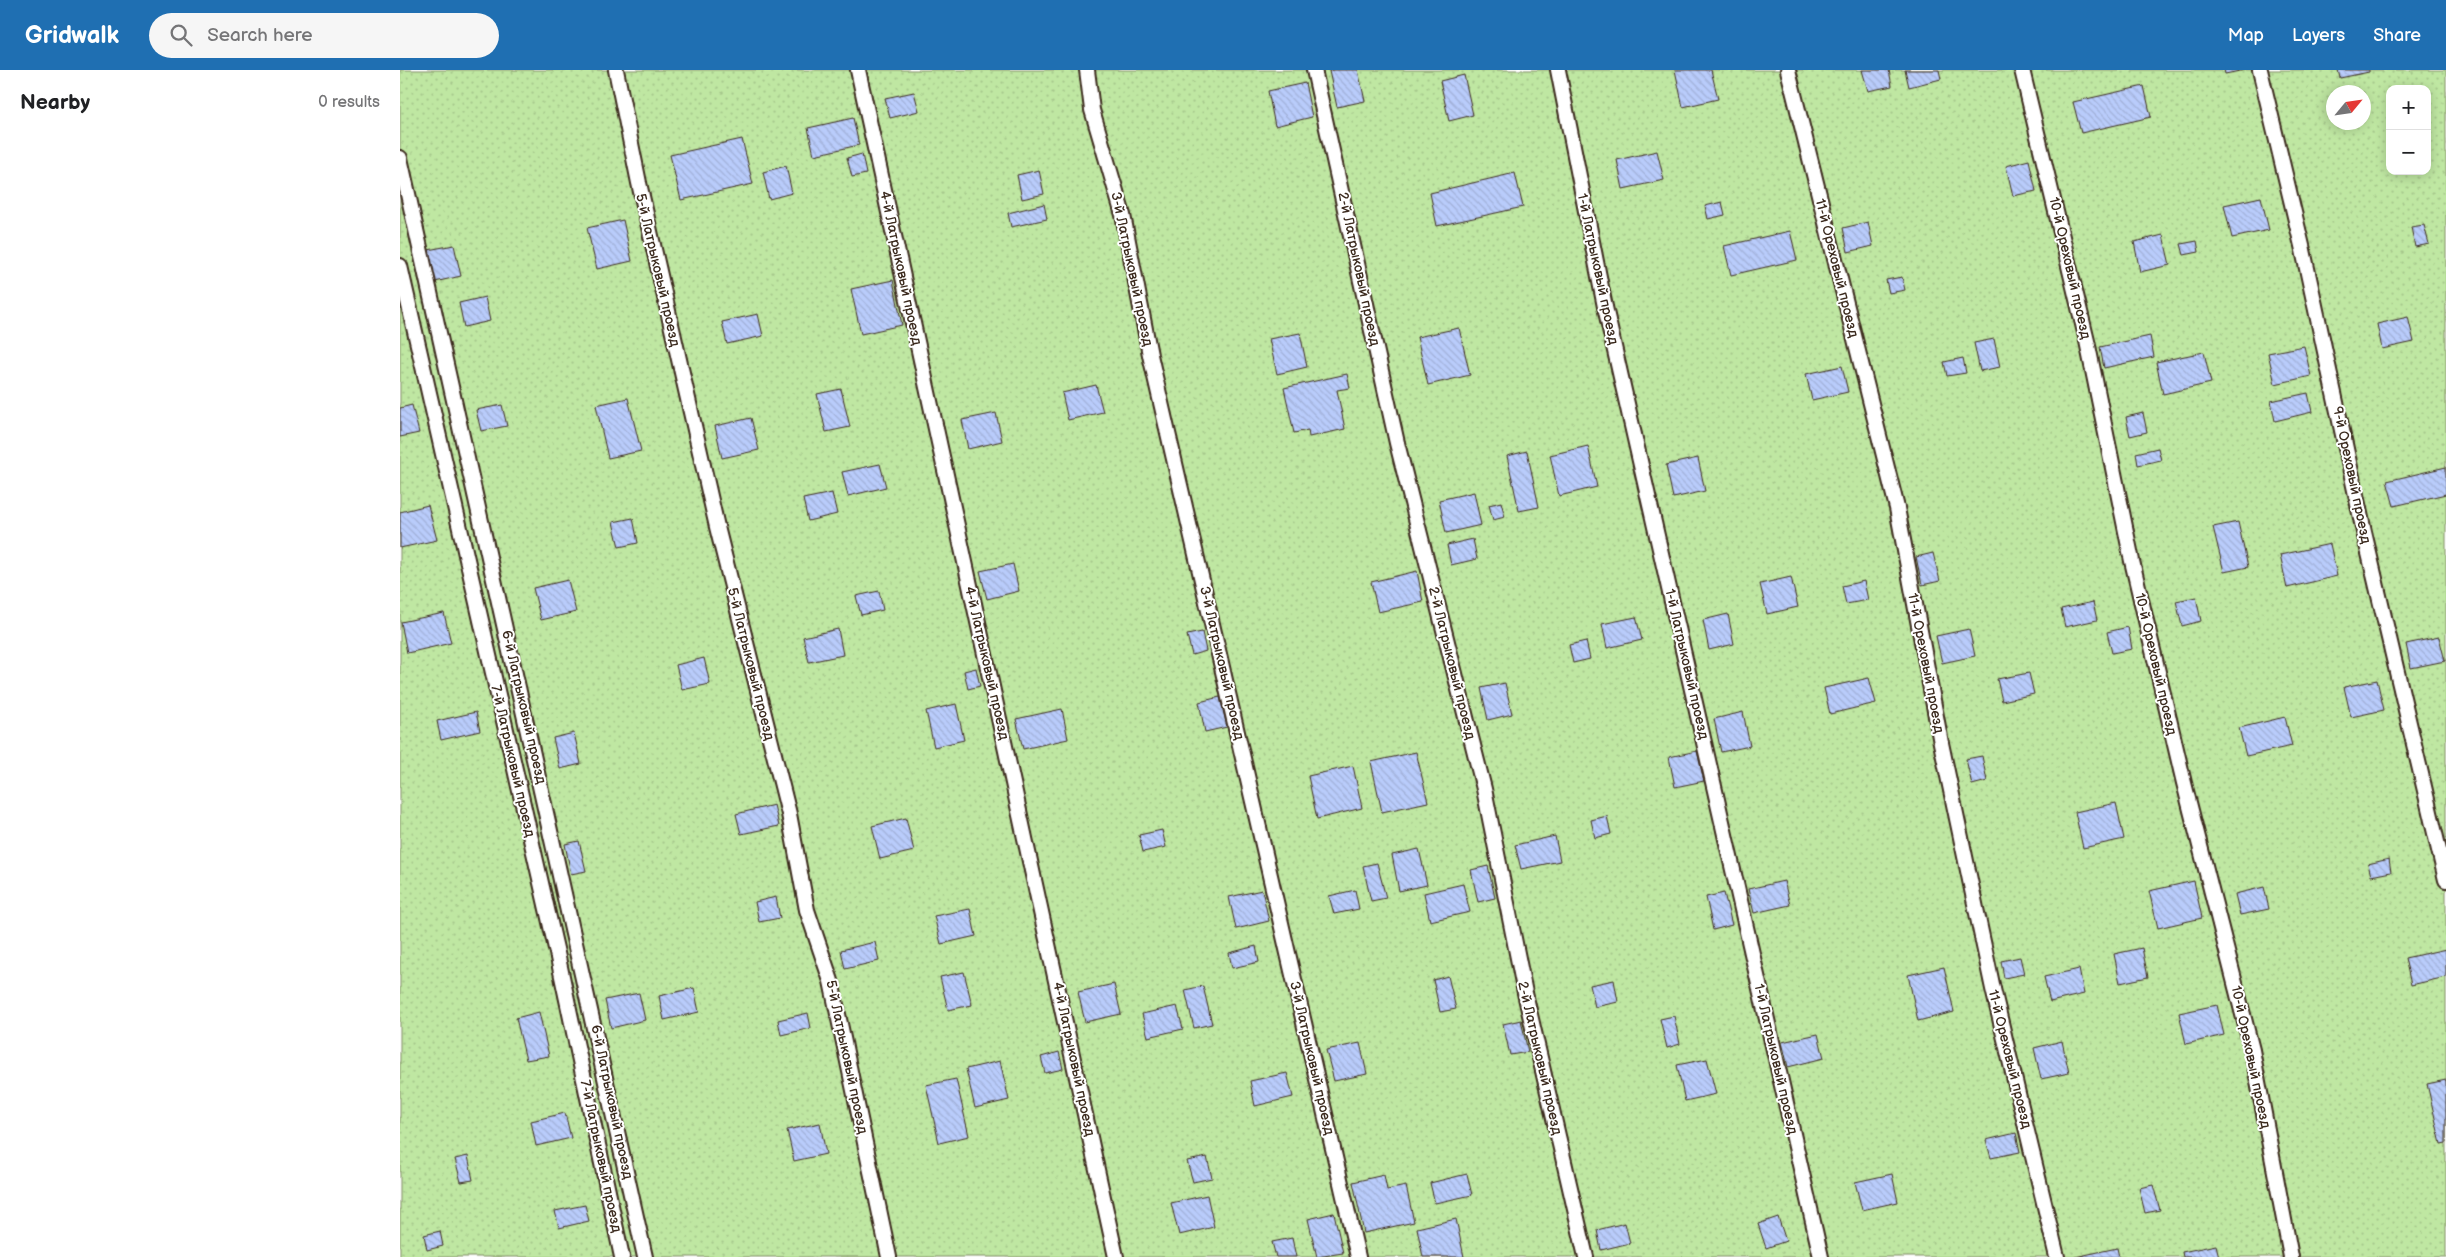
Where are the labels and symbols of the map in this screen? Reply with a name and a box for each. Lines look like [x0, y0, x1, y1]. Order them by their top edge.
north arrow [2326, 85, 2371, 130]
street label: 4-й Латрыковый проезд [876, 189, 926, 347]
street label: 3-й Латрыковый проезд [1107, 190, 1157, 348]
street label: 2-й Латрыковый проезд [1334, 191, 1384, 348]
street label: 5-й Латрыковый проезд [632, 192, 684, 349]
street label: 1-й Латрыковый проезд [1574, 192, 1622, 347]
street label: 10-й Ореховый проезд [2045, 195, 2095, 341]
street label: 11-й Ореховый проезд [1812, 197, 1863, 340]
street label: 9-й Ореховый проезд [2329, 405, 2375, 546]
street label: 4-й Латрыковый проезд [961, 585, 1013, 742]
street label: 3-й Латрыковый проезд [1196, 585, 1248, 742]
street label: 2-й Латрыковый проезд [1425, 585, 1479, 742]
street label: 5-й Латрыковый проезд [724, 586, 778, 743]
street label: 1-й Латрыковый проезд [1661, 587, 1713, 741]
street label: 11-й Ореховый проезд [1904, 591, 1948, 735]
street label: 10-й Ореховый проезд [2131, 591, 2181, 737]
street label: 6-й Латрыковый проезд [498, 629, 550, 786]
street label: 7-й Латрыковый проезд [487, 683, 539, 839]
street label: 5-й Латрыковый проезд [822, 979, 872, 1136]
street label: 4-й Латрыковый проезд [1049, 980, 1099, 1138]
street label: 3-й Латрыковый проезд [1286, 980, 1338, 1137]
street label: 2-й Латрыковый проезд [1514, 980, 1566, 1137]
street label: 1-й Латрыковый проезд [1750, 982, 1802, 1136]
street label: 10-й Ореховый проезд [2228, 984, 2275, 1130]
street label: 11-й Ореховый проезд [1985, 988, 2036, 1131]
street label: 6-й Латрыковый проезд [587, 1023, 637, 1181]
street label: 7-й Латрыковый проезд [577, 1078, 626, 1234]

